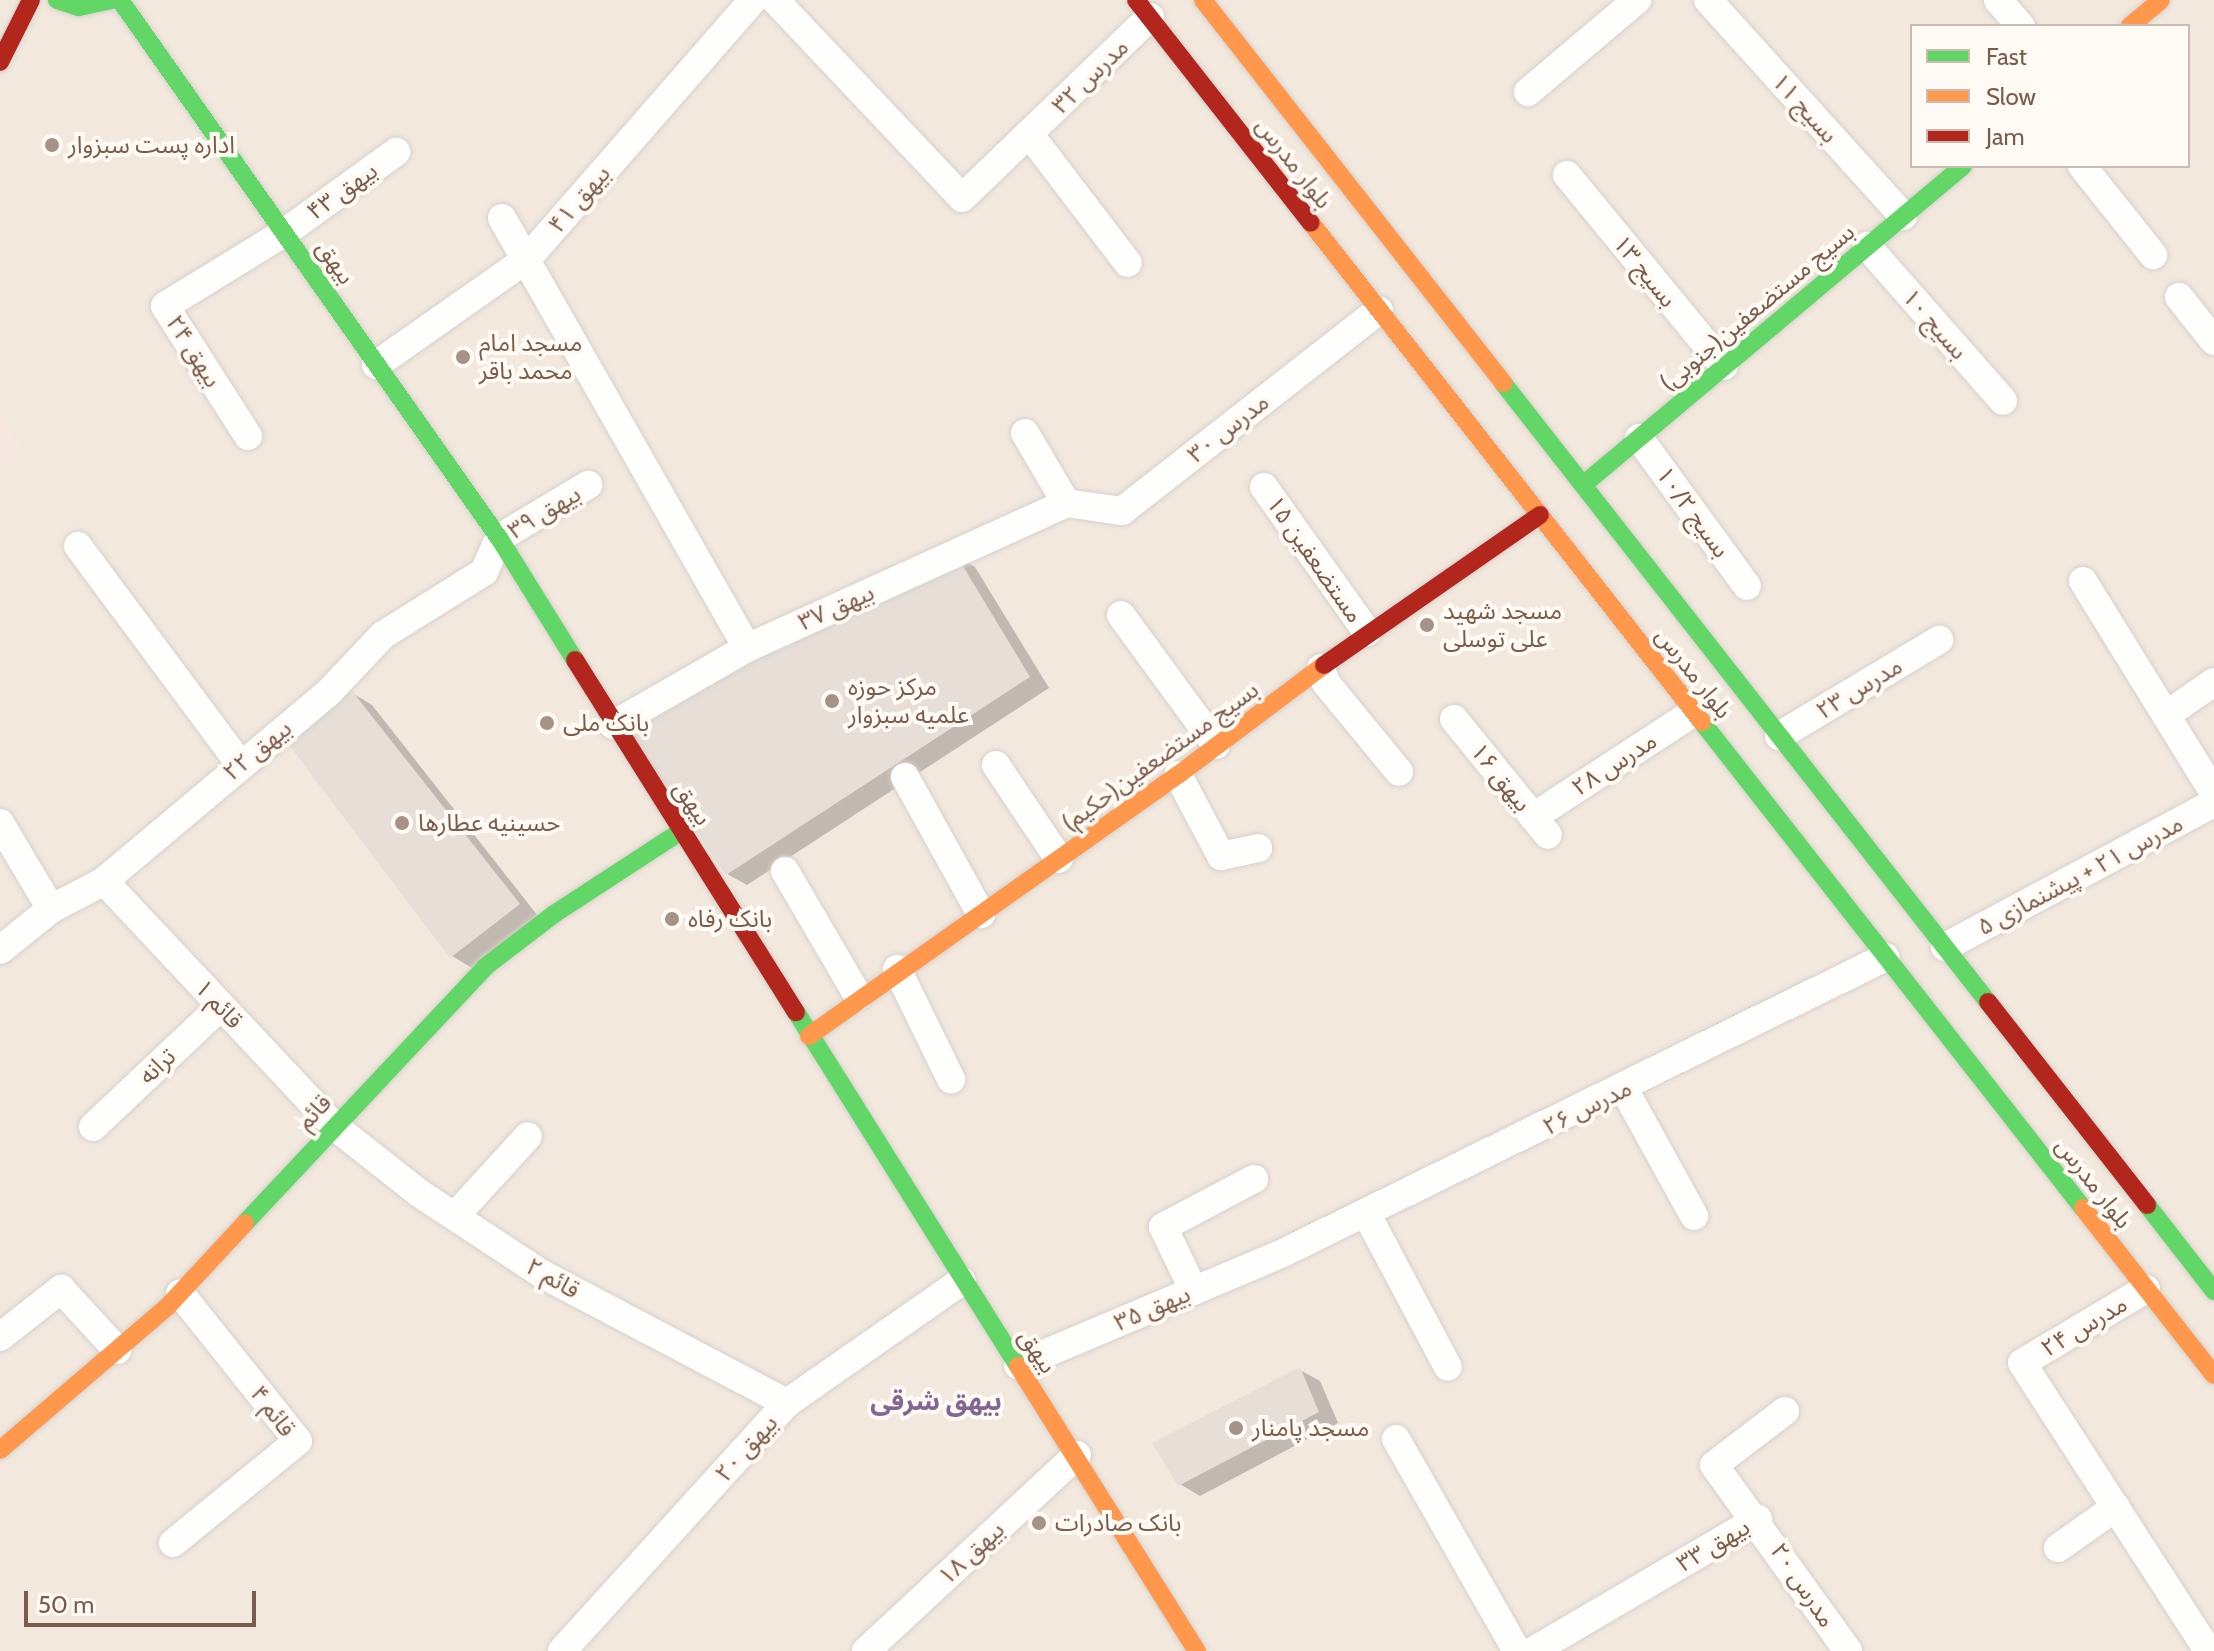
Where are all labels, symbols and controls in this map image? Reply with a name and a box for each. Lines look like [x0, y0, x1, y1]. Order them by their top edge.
legend [1910, 24, 2190, 168]
street label: مدرس ۳۲ [1046, 33, 1134, 119]
text: Fast [1986, 42, 2027, 71]
street label: بسیج ۱۱ [1766, 67, 1844, 149]
text: Slow [1986, 82, 2036, 111]
street label: بلوار مدرس [1250, 112, 1338, 214]
text: Jam [1986, 122, 2024, 151]
place label: اداره پست سبزوار [68, 131, 235, 159]
marker: اداره پست سبزوار [43, 136, 61, 154]
street label: بیهق ۴۳ [301, 156, 383, 226]
street label: بیهق ۴۱ [542, 159, 616, 239]
street label: بسیج مستضعفین(جنوبی) [1654, 217, 1860, 397]
street label: بسیج ۱۳ [1607, 229, 1683, 313]
street label: بیهق [311, 234, 361, 290]
street label: بسیج ۱۰ [1896, 283, 1974, 365]
street label: بیهق ۲۴ [161, 310, 227, 392]
place label: مسجد امام محمد باقر [479, 329, 582, 385]
marker: مسجد امام محمد باقر [454, 348, 472, 366]
street label: مدرس ۳۰ [1182, 387, 1274, 469]
street label: بسیج ۱۰/۲ [1650, 461, 1736, 563]
street label: بیهق ۳۹ [502, 479, 586, 545]
street label: مستضعفین ۱۵ [1261, 490, 1369, 628]
street label: بیهق ۳۷ [794, 578, 878, 636]
place label: مسجد شهید علی توسلی [1443, 597, 1562, 653]
marker: مسجد شهید علی توسلی [1418, 616, 1436, 634]
street label: بلوار مدرس [1650, 622, 1738, 724]
street label: مدرس ۲۳ [1811, 651, 1907, 725]
place label: مرکز حوزه علمیه سبزوار [848, 673, 969, 729]
street label: بسیج مستضعفین(حکیم) [1056, 675, 1264, 837]
marker: مرکز حوزه علمیه سبزوار [823, 692, 841, 710]
place label: بانک ملی [563, 709, 649, 737]
street label: بیهق ۲۲ [217, 714, 297, 786]
marker: بانک ملی [538, 714, 556, 732]
street label: مدرس ۲۸ [1566, 726, 1662, 802]
street label: بیهق ۱۶ [1465, 737, 1537, 817]
street label: بیهق [668, 775, 718, 831]
place label: حسینیه عطارها [418, 809, 560, 837]
street label: مدرس ۲۱ + پیشنمازی ۵ [1972, 809, 2188, 941]
marker: حسینیه عطارها [393, 814, 411, 832]
place label: بانک رفاه [688, 905, 772, 933]
marker: بانک رفاه [663, 910, 681, 928]
street label: قائم ۱ [189, 973, 249, 1035]
street label: ترانه [133, 1042, 181, 1090]
street label: مدرس ۲۶ [1538, 1073, 1636, 1141]
street label: قائم [291, 1088, 337, 1136]
street label: بلوار مدرس [2050, 1132, 2138, 1234]
street label: قائم ۲ [521, 1251, 585, 1305]
street label: بیهق ۳۵ [1110, 1279, 1194, 1337]
street label: مدرس ۲۴ [2036, 1289, 2132, 1363]
street label: بیهق [1013, 1323, 1063, 1379]
street label: قائم ۴ [244, 1380, 302, 1442]
district label: بیهق شرقی [870, 1386, 1002, 1418]
street label: بیهق ۲۰ [709, 1409, 783, 1487]
place label: مسجد پامنار [1252, 1414, 1369, 1442]
marker: مسجد پامنار [1227, 1419, 1245, 1437]
place label: بانک صادرات [1055, 1509, 1182, 1537]
street label: بیهق ۳۳ [1671, 1512, 1755, 1578]
marker: بانک صادرات [1030, 1514, 1048, 1532]
street label: بیهق ۱۸ [932, 1515, 1010, 1591]
street label: مدرس ۲۰ [1764, 1537, 1842, 1633]
scale bar [28, 1575, 260, 1625]
text: 50 m [38, 1590, 94, 1619]

